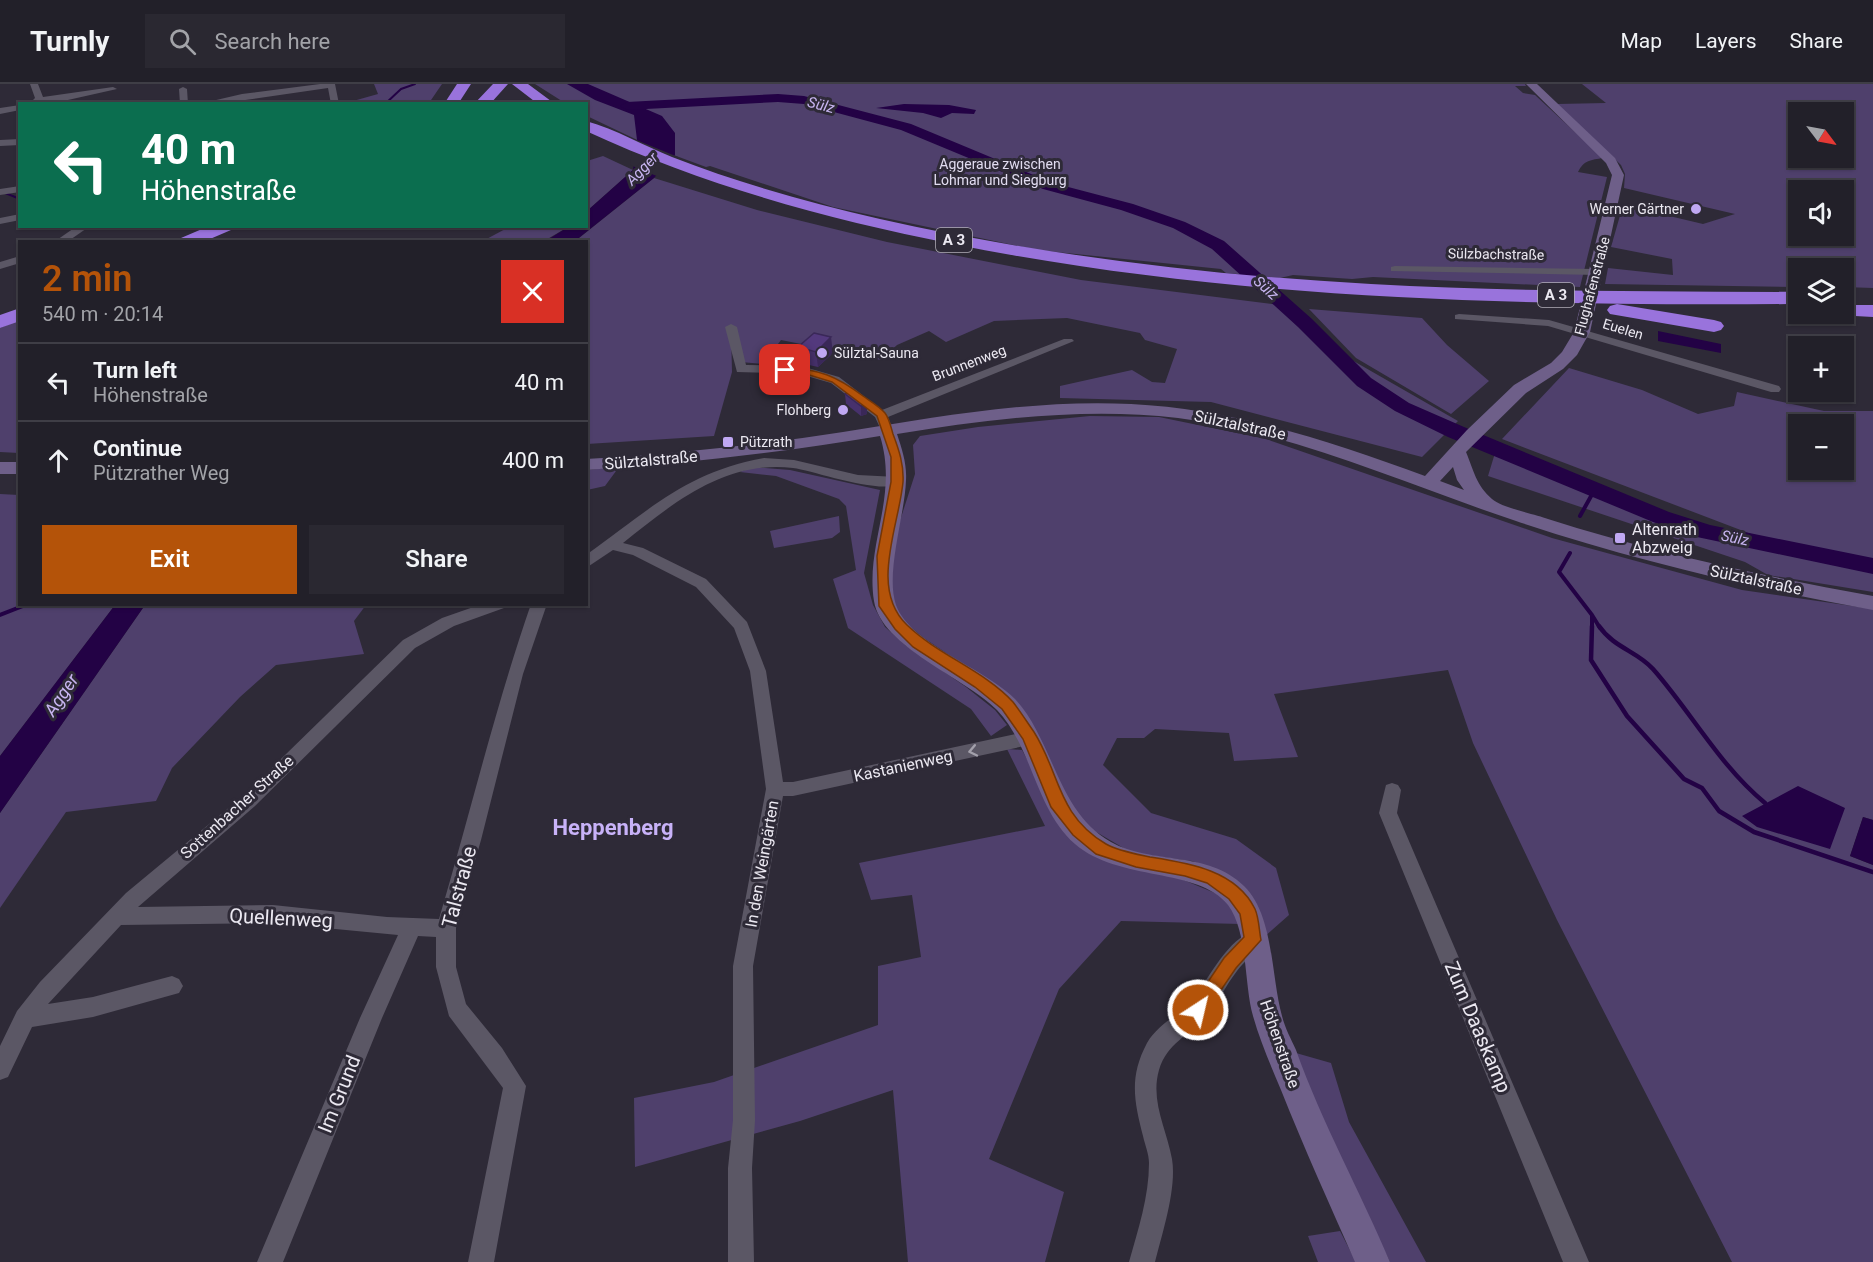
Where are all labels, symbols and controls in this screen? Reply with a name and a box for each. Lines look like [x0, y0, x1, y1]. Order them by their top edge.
search box [145, 14, 565, 68]
text: Turnly [30, 25, 109, 58]
icon: search [166, 25, 199, 58]
text: Search here [214, 29, 330, 54]
text: Map [1620, 29, 1662, 53]
text: Layers [1695, 29, 1756, 53]
text: Share [1789, 29, 1843, 53]
water label: Sülz [806, 93, 837, 117]
north arrow [1788, 102, 1854, 168]
map controls [1788, 102, 1854, 480]
text: 40 m [141, 125, 236, 174]
icon: left [42, 126, 120, 204]
water label: Agger [621, 148, 663, 190]
park label: Aggeraue zwischen Lohmar und Siegburg [933, 156, 1067, 188]
text: Höhenstraße [141, 175, 296, 207]
button: sound [1788, 180, 1854, 246]
place label: Werner Gärtner [1590, 201, 1684, 217]
marker: Werner Gärtner [1689, 202, 1703, 216]
road number: A 3 [936, 228, 972, 252]
street label: Flughafenstraße [1571, 235, 1613, 337]
street label: Sülzbachstraße [1448, 245, 1544, 263]
text: 2 min [42, 258, 132, 300]
button: layers [1788, 258, 1854, 324]
button: close [501, 260, 564, 323]
water label: Sülz [1250, 272, 1283, 304]
road number: A 3 [1538, 283, 1574, 307]
text: 540 m · 20:14 [42, 302, 163, 326]
street label: Euelen [1601, 315, 1645, 343]
button: + [1788, 336, 1854, 402]
street label: Brunnenweg [930, 342, 1008, 384]
pin [759, 344, 810, 395]
place label: Sülztal-Sauna [834, 345, 919, 361]
marker: Sülztal-Sauna [815, 346, 829, 360]
icon: arrive [768, 353, 801, 386]
text: Turn left [93, 358, 177, 383]
icon: left [42, 366, 75, 399]
text: 40 m [515, 370, 564, 395]
text: Höhenstraße [93, 383, 208, 407]
place label: Flohberg [776, 402, 831, 418]
marker: Flohberg [836, 403, 850, 417]
street label: Sülztalstraße [1192, 406, 1288, 444]
button: − [1788, 414, 1854, 480]
place label: Pützrath [740, 434, 792, 450]
marker: Pützrath [721, 435, 735, 449]
text: Continue [93, 436, 182, 461]
icon: ahead [42, 444, 75, 477]
street label: Sülztalstraße [604, 446, 698, 474]
text: 400 m [502, 448, 564, 473]
text: Pützrather Weg [93, 461, 230, 485]
place label: Altenrath Abzweig [1632, 520, 1697, 557]
button: Exit [42, 525, 297, 594]
button: Share [309, 525, 564, 594]
water label: Sülz [1720, 527, 1751, 550]
marker: Altenrath Abzweig [1613, 531, 1627, 545]
street label: Sülztalstraße [1708, 561, 1804, 599]
water label: Agger [39, 669, 83, 721]
one-way arrow [968, 744, 978, 757]
street label: Kastanienweg [852, 746, 954, 786]
street label: Sottenbacher Straße [176, 751, 298, 863]
street label: In den Weingärten [741, 799, 783, 929]
district label: Heppenberg [552, 815, 674, 840]
street label: Talstraße [437, 844, 481, 930]
street label: Quellenweg [229, 903, 333, 933]
street label: Zum Daaskamp [1440, 958, 1516, 1096]
position arrow [1166, 978, 1230, 1042]
street label: Höhenstraße [1256, 997, 1304, 1091]
street label: Im Grund [313, 1052, 365, 1136]

